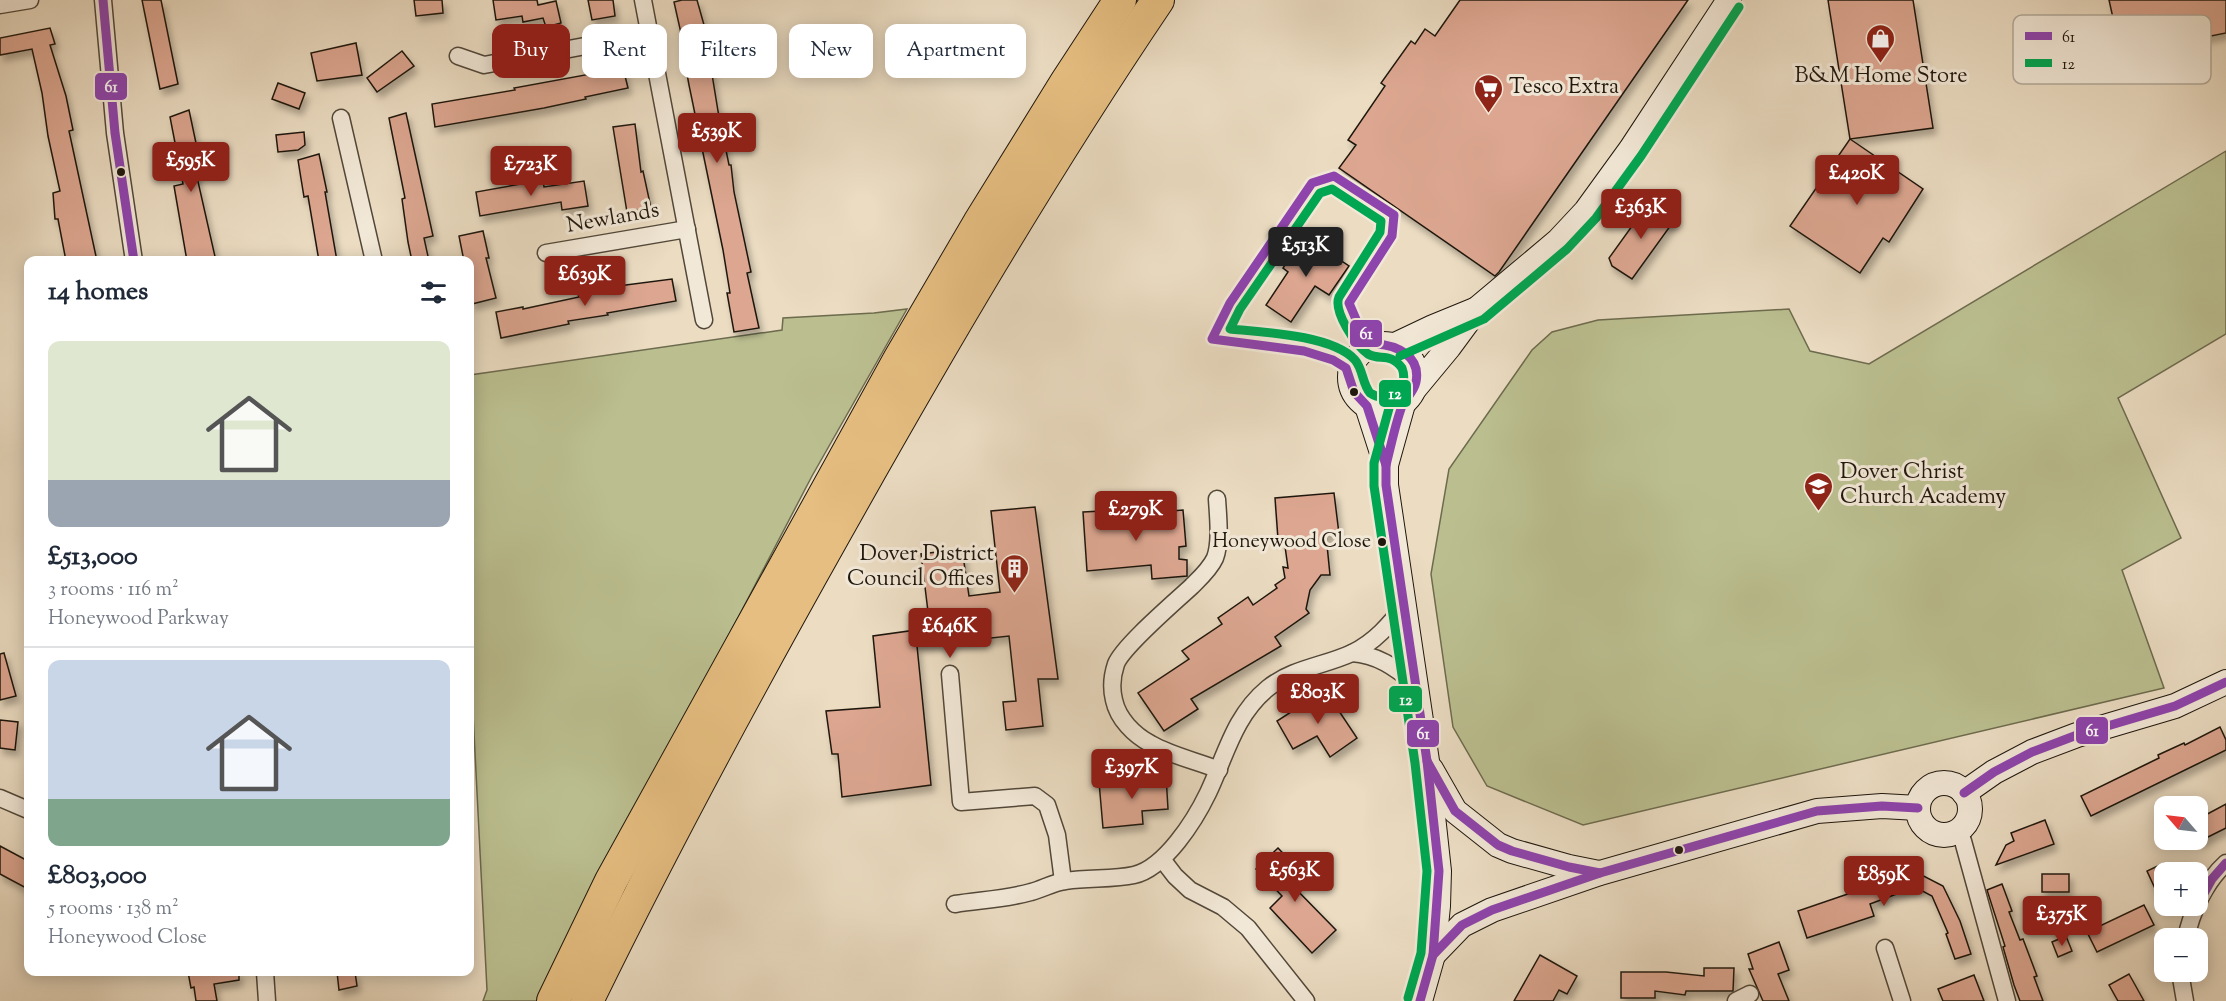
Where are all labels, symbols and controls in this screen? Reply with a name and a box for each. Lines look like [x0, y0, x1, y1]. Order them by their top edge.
legend [2013, 15, 2211, 84]
shop icon: B&M Home Store [1865, 22, 1897, 64]
chip: Buy [492, 24, 570, 78]
chip: Rent [582, 24, 667, 78]
chip: Filters [679, 24, 777, 78]
chip: New [789, 24, 873, 78]
chip: Apartment [885, 24, 1026, 78]
text: 61 [2062, 27, 2076, 50]
text: 12 [2062, 54, 2075, 77]
place label: B&M Home Store [1794, 61, 1968, 93]
line badge: 61 [94, 72, 128, 101]
supermarket icon: Tesco Extra [1472, 72, 1504, 114]
place label: Tesco Extra [1509, 72, 1619, 104]
text: 61 [104, 77, 118, 100]
pin: £539K [675, 113, 759, 164]
text: £539K [692, 118, 742, 147]
pin: £595K [149, 142, 233, 193]
pin: £723K [489, 146, 573, 197]
text: £595K [166, 147, 216, 176]
text: £723K [505, 151, 557, 180]
pin: £420K [1815, 155, 1899, 206]
text: £420K [1829, 160, 1885, 189]
unlabelled marker [115, 166, 127, 178]
pin: £363K [1599, 189, 1683, 240]
text: £363K [1615, 194, 1667, 223]
street label: Newlands [564, 195, 662, 243]
pin: £513K [1264, 227, 1348, 278]
text: £513K [1282, 232, 1330, 261]
pin: £639K [543, 256, 627, 307]
text: £639K [558, 261, 612, 290]
text: 14 homes [48, 274, 148, 311]
icon: filters [417, 276, 450, 309]
line badge: 61 [1349, 319, 1383, 348]
text: 61 [1359, 324, 1373, 347]
line badge: 12 [1378, 379, 1412, 408]
icon: home [195, 380, 303, 488]
text: 12 [1389, 384, 1402, 407]
unlabelled marker [1348, 386, 1360, 398]
place label: Dover Christ Church Academy [1840, 457, 2006, 514]
school or university icon: Dover Christ Church Academy [1803, 470, 1835, 512]
pin: £279K [1094, 491, 1178, 542]
text: £279K [1109, 496, 1163, 525]
place label: Honeywood Close [1212, 528, 1371, 557]
marker: Honeywood Close [1376, 536, 1388, 548]
text: £513,000 [48, 539, 138, 576]
place label: Dover District Council Offices [847, 539, 994, 596]
building icon: Dover District Council Offices [999, 552, 1031, 594]
text: 3 rooms · 116 m² [48, 576, 179, 605]
text: Honeywood Parkway [48, 605, 229, 634]
pin: £646K [908, 608, 992, 659]
text: £646K [922, 613, 978, 642]
pin: £803K [1276, 674, 1360, 725]
text: £803K [1291, 679, 1345, 708]
line badge: 12 [1388, 685, 1423, 713]
text: 12 [1400, 690, 1413, 713]
icon: home [195, 699, 303, 807]
line badge: 61 [2075, 716, 2109, 745]
line badge: 61 [1406, 719, 1440, 748]
text: 61 [2085, 721, 2099, 744]
text: 61 [1416, 724, 1430, 747]
pin: £397K [1090, 749, 1174, 800]
text: £397K [1105, 754, 1159, 783]
north arrow [2154, 796, 2208, 850]
map controls [2154, 796, 2208, 982]
unlabelled marker [1673, 844, 1685, 856]
pin: £563K [1253, 852, 1337, 903]
pin: £859K [1842, 856, 1926, 907]
text: £563K [1270, 857, 1320, 886]
text: £803,000 [48, 858, 147, 895]
text: £859K [1858, 861, 1910, 890]
button: + [2154, 862, 2208, 916]
text: 5 rooms · 138 m² [48, 895, 179, 924]
pin: £375K [2020, 896, 2104, 947]
text: £375K [2037, 901, 2087, 930]
text: Honeywood Close [48, 924, 207, 953]
button: − [2154, 928, 2208, 982]

